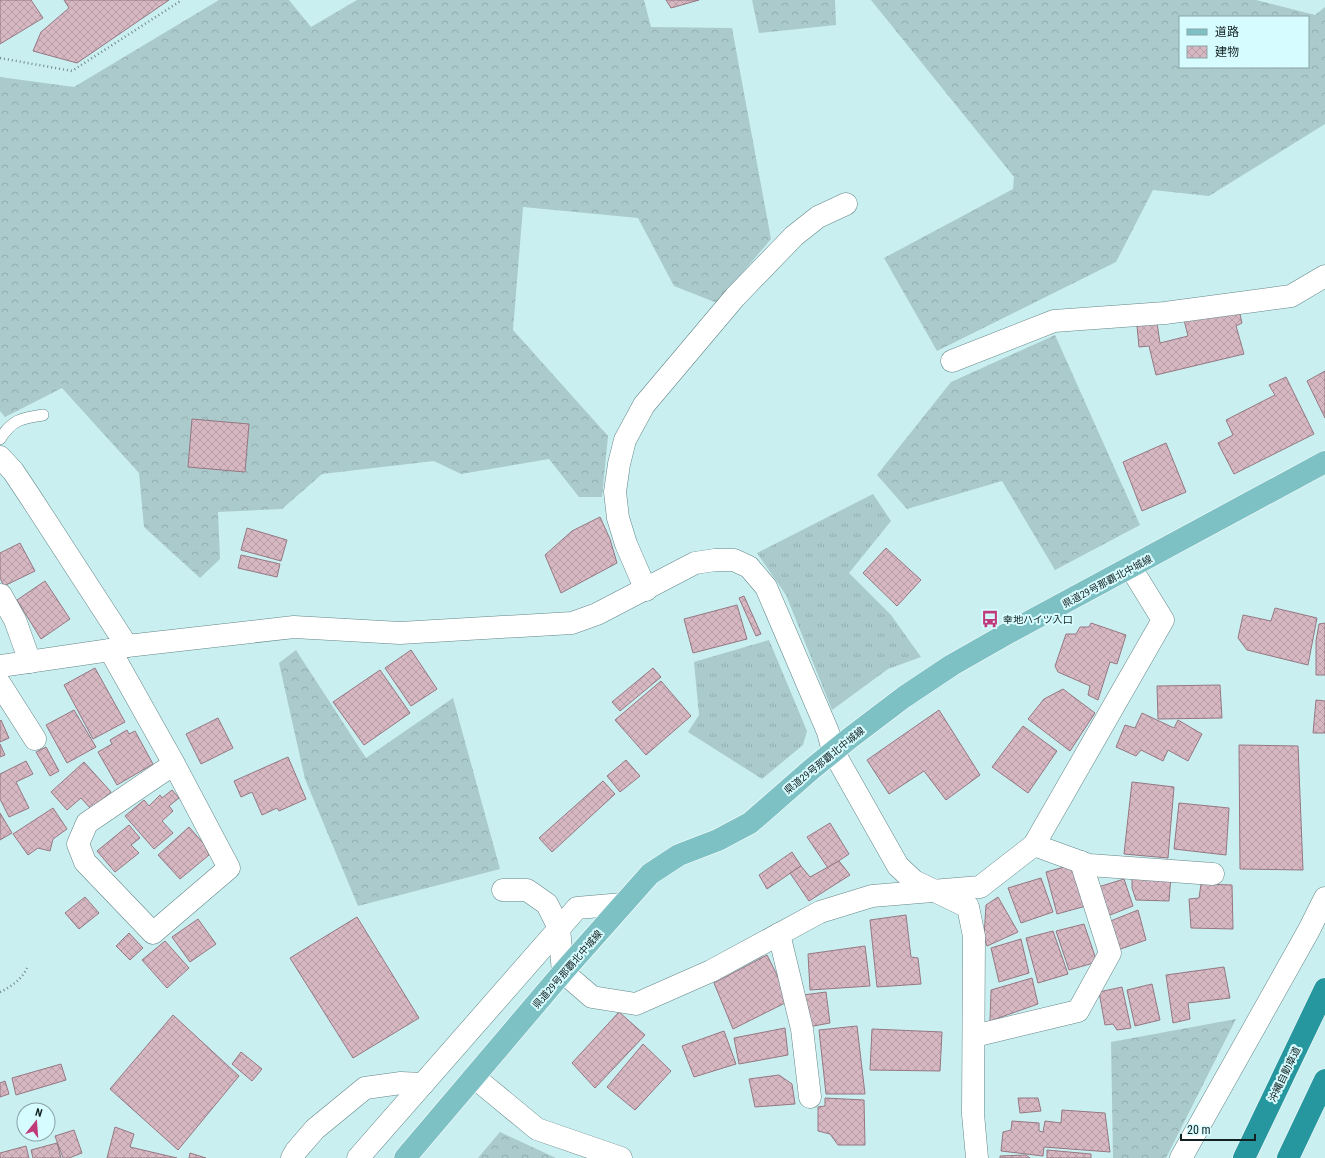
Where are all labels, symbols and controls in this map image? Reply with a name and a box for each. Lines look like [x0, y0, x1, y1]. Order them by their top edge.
legend [1179, 16, 1309, 68]
text: 道路 [1215, 25, 1239, 39]
text: 建物 [1215, 45, 1239, 59]
street label: 県道29号那覇北中城線 [1061, 553, 1154, 610]
bus stop icon: 幸地ハイツ入口 [980, 609, 1000, 629]
place label: 幸地ハイツ入口 [1003, 614, 1073, 625]
street label: 県道29号那覇北中城線 [782, 725, 867, 796]
street label: 県道29号那覇北中城線 [530, 928, 604, 1011]
street label: 沖縄自動車道 [1266, 1045, 1303, 1104]
north arrow [16, 1102, 56, 1142]
text: N [34, 1106, 44, 1120]
scale bar [1181, 1116, 1255, 1142]
text: 20 m [1187, 1123, 1211, 1137]

